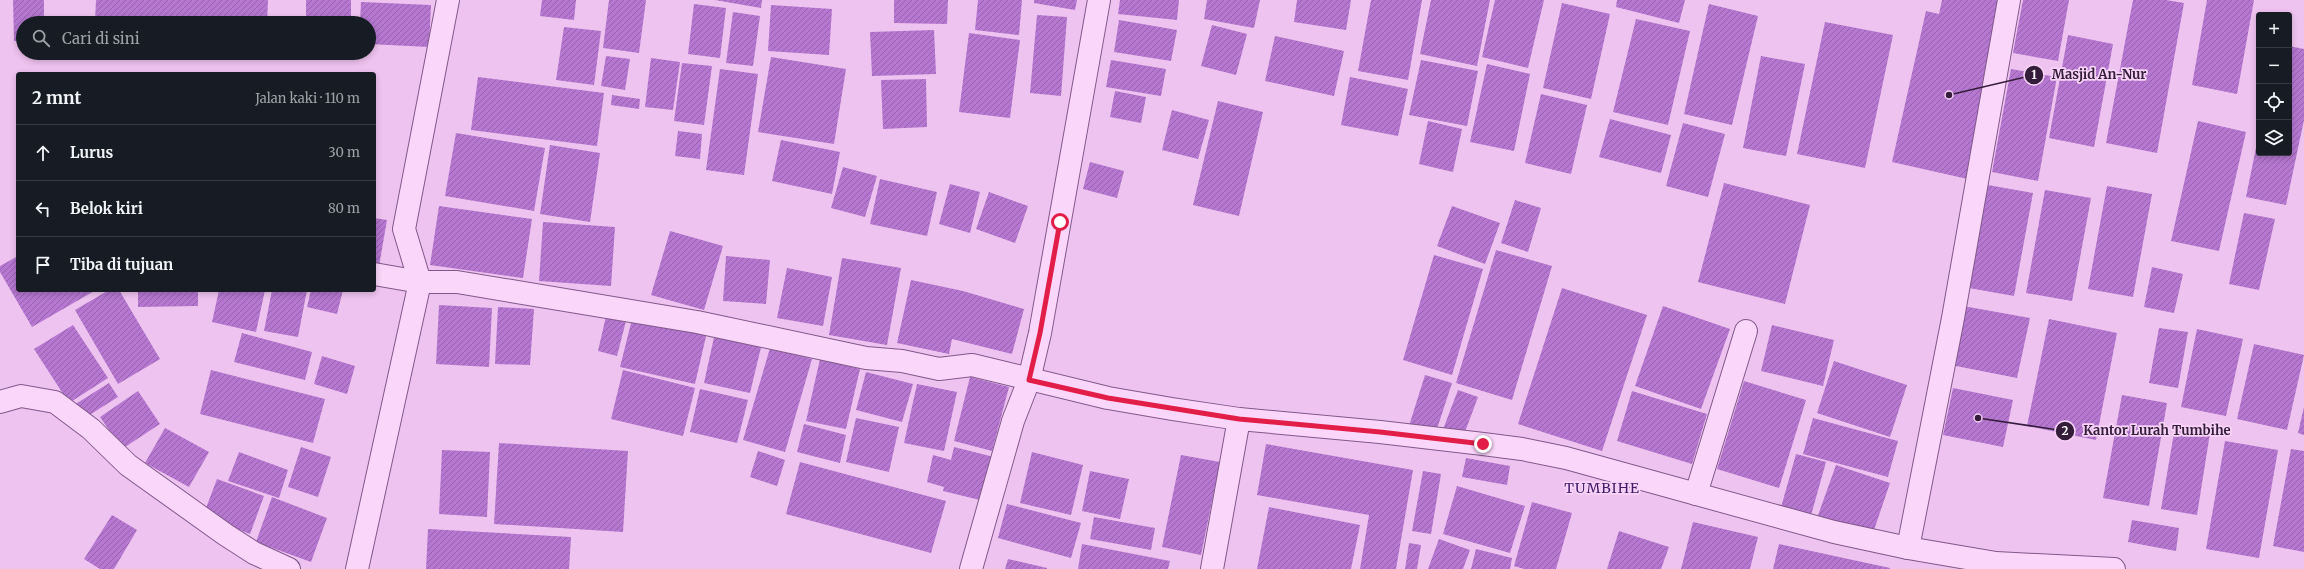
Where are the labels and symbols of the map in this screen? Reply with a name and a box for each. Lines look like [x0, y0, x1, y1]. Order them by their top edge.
callout: Masjid An-Nur [2024, 62, 2154, 87]
text: Masjid An-Nur [2052, 66, 2146, 83]
text: 1 [2031, 67, 2037, 82]
route start [1051, 213, 1069, 231]
callout: Kantor Lurah Tumbihe [2055, 418, 2239, 443]
text: Kantor Lurah Tumbihe [2083, 422, 2231, 439]
text: 2 [2061, 423, 2069, 438]
route end [1474, 435, 1492, 453]
district label: TUMBIHE [1564, 479, 1640, 497]

